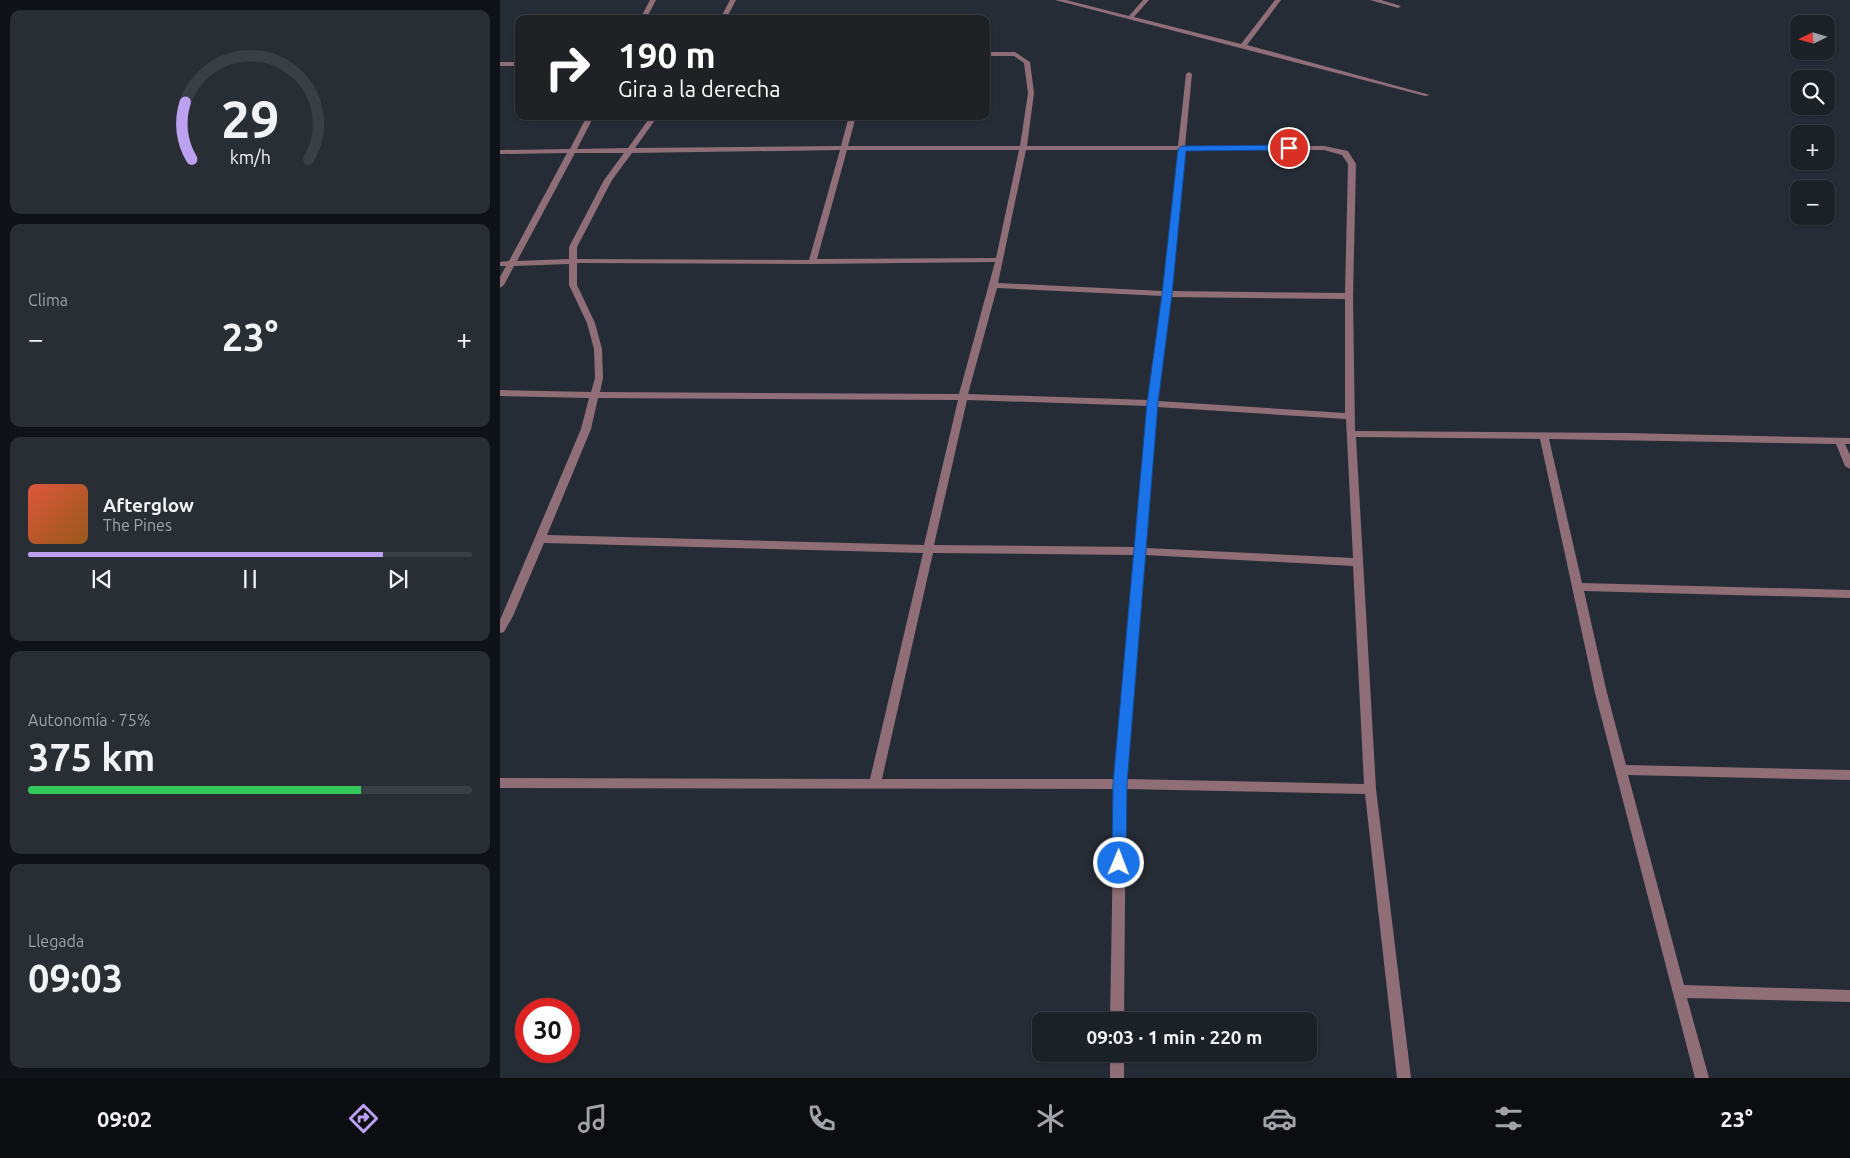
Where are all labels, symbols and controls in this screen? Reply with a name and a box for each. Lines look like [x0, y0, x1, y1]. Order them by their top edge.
north arrow [1790, 15, 1835, 60]
map controls [1790, 15, 1835, 225]
icon: right [535, 35, 600, 100]
text: 190 m [618, 35, 716, 75]
button: search [1790, 70, 1835, 115]
text: Gira a la derecha [618, 76, 781, 101]
text: 29 [221, 90, 279, 148]
button: + [1790, 125, 1835, 170]
pin [1268, 127, 1310, 169]
icon: arrive [1275, 134, 1303, 162]
text: km/h [229, 147, 271, 167]
button: − [1790, 180, 1835, 225]
text: Clima [28, 291, 68, 309]
text: 23° [222, 316, 278, 358]
text: − [28, 323, 44, 354]
text: + [456, 323, 472, 354]
text: Afterglow [103, 494, 194, 516]
text: The Pines [103, 516, 172, 534]
icon: previous [88, 565, 116, 593]
icon: pause [236, 565, 264, 593]
icon: next [384, 565, 412, 593]
text: Autonomía · 75% [28, 711, 150, 729]
text: 375 km [28, 736, 155, 778]
position arrow [1092, 836, 1144, 888]
text: Llegada [28, 932, 84, 950]
text: 09:03 [28, 957, 123, 999]
speed limit sign: 30 [515, 998, 580, 1063]
text: 09:03 · 1 min · 220 m [1087, 1026, 1262, 1048]
icon: directions [346, 1101, 381, 1136]
icon: music [575, 1101, 610, 1136]
icon: phone [804, 1101, 839, 1136]
icon: climate [1033, 1101, 1068, 1136]
icon: car [1262, 1101, 1297, 1136]
icon: filters [1491, 1101, 1526, 1136]
text: 09:02 [97, 1106, 152, 1131]
text: 23° [1720, 1106, 1753, 1131]

